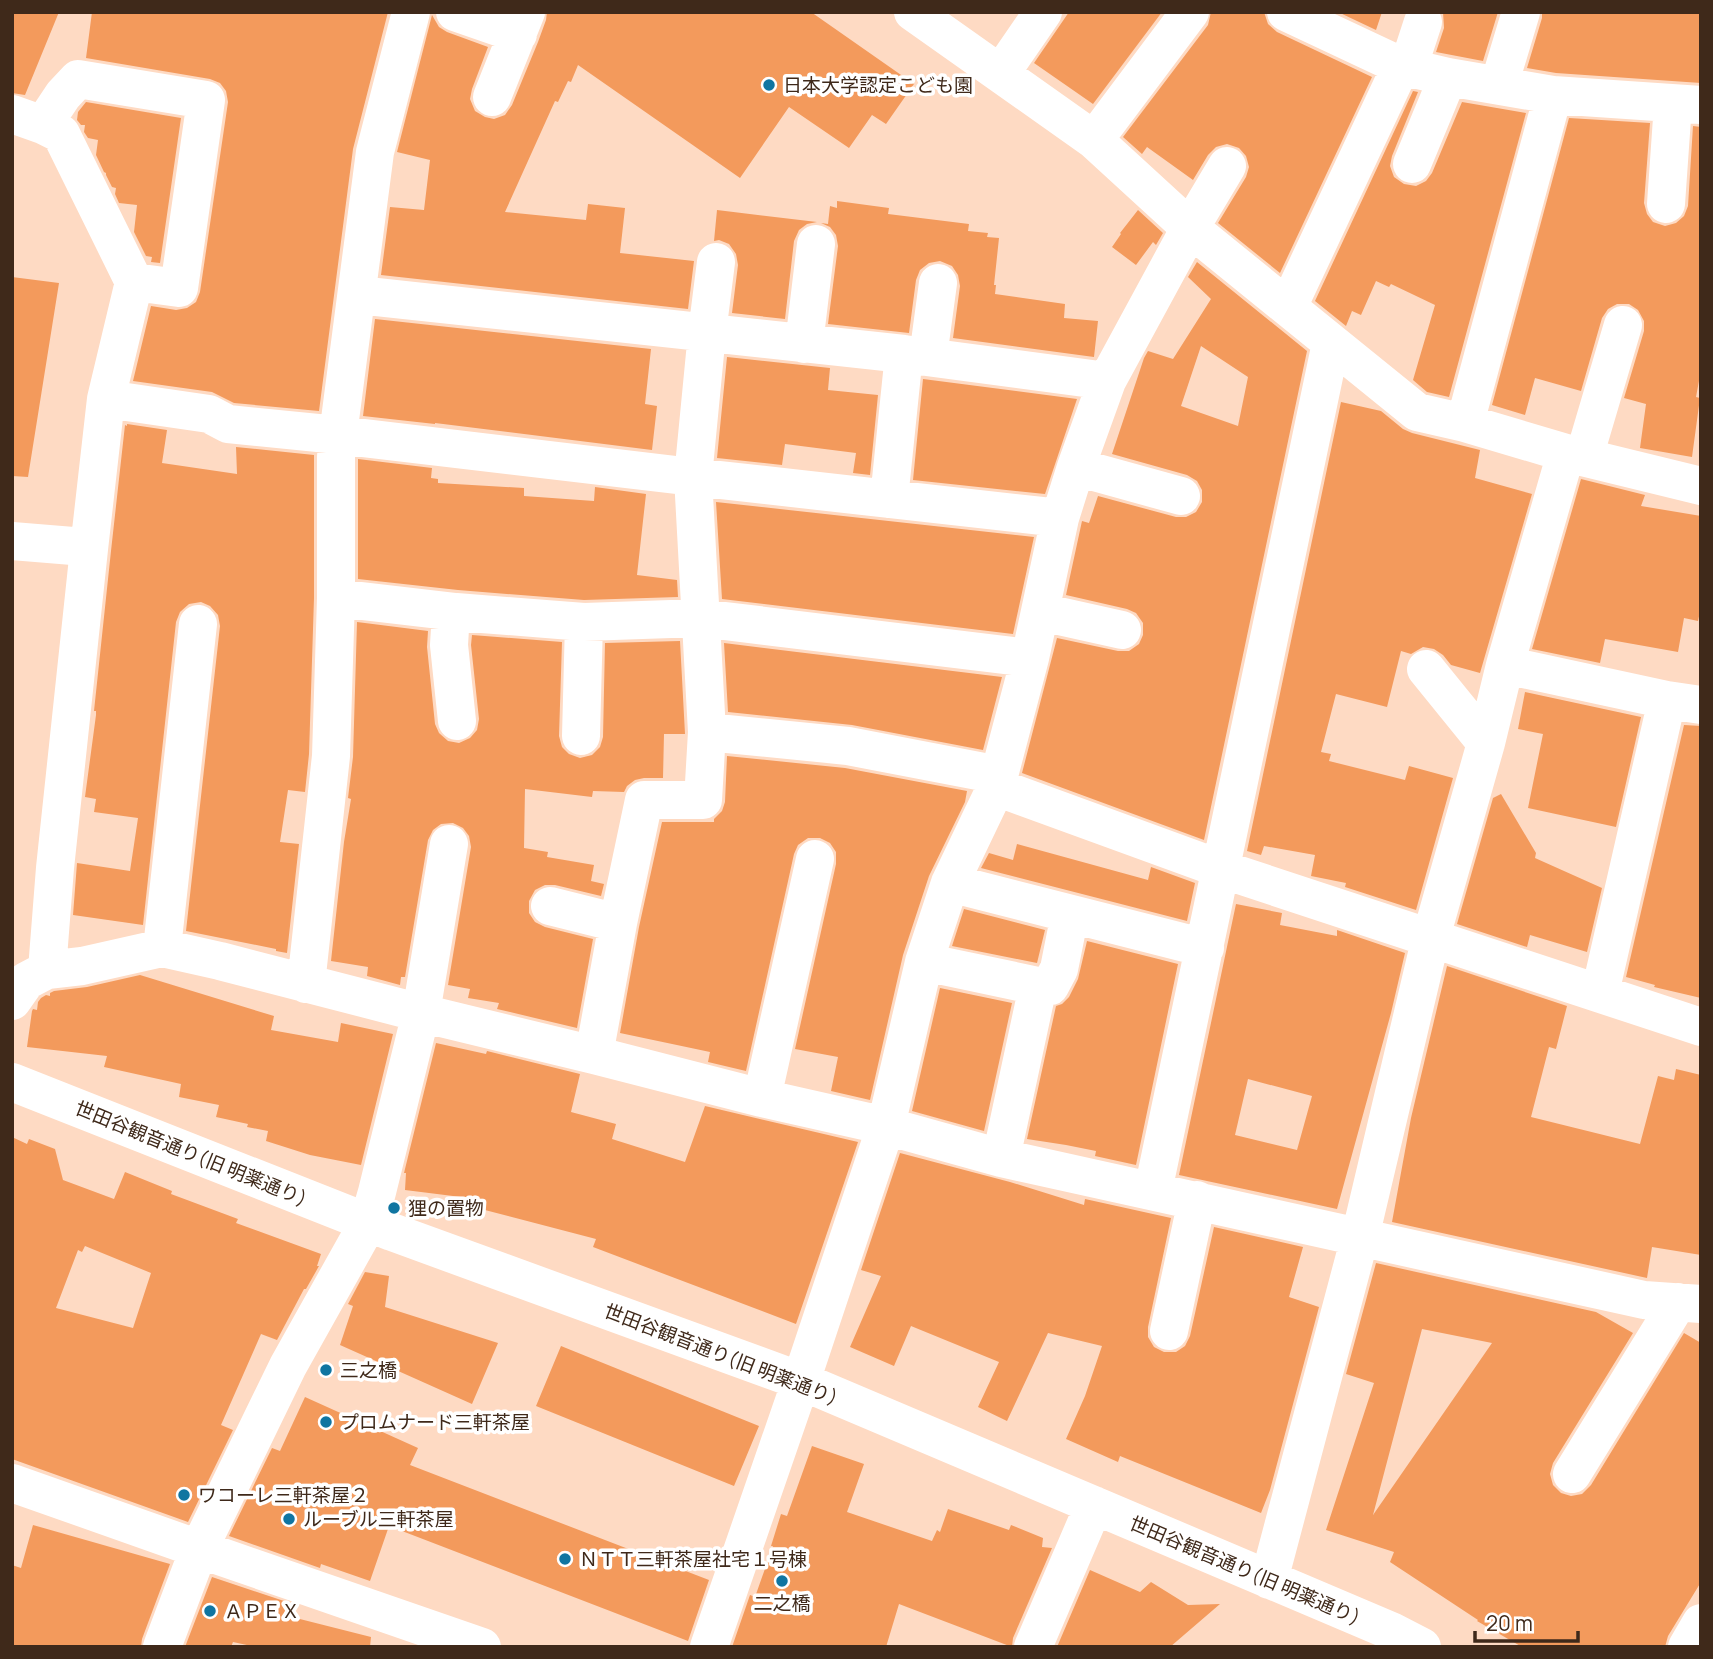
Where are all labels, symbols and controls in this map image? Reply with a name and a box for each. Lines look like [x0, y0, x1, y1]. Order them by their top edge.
place label: 日本大学認定こども園 [783, 72, 973, 98]
marker: 日本大学認定こども園 [761, 77, 777, 93]
street label: 世田谷観音通り(旧 明薬通り) [71, 1094, 311, 1212]
place label: 狸の置物 [408, 1195, 484, 1221]
marker: 狸の置物 [386, 1200, 402, 1216]
street label: 世田谷観音通り(旧 明薬通り) [601, 1297, 841, 1411]
place label: 三之橋 [340, 1357, 397, 1383]
marker: 三之橋 [318, 1362, 334, 1378]
place label: プロムナード三軒茶屋 [340, 1409, 530, 1435]
marker: プロムナード三軒茶屋 [318, 1414, 334, 1430]
place label: ワコーレ三軒茶屋２ [198, 1482, 369, 1508]
marker: ワコーレ三軒茶屋２ [176, 1487, 192, 1503]
place label: ルーブル三軒茶屋 [303, 1506, 454, 1532]
street label: 世田谷観音通り(旧 明薬通り) [1126, 1510, 1364, 1630]
marker: ルーブル三軒茶屋 [281, 1511, 297, 1527]
place label: ＮＴＴ三軒茶屋社宅１号棟 [579, 1546, 807, 1572]
marker: ＮＴＴ三軒茶屋社宅１号棟 [557, 1551, 573, 1567]
marker: 二之橋 [774, 1573, 790, 1589]
place label: 二之橋 [753, 1590, 811, 1616]
place label: ＡＰＥＸ [224, 1598, 300, 1624]
scale bar [1475, 1600, 1578, 1644]
marker: ＡＰＥＸ [202, 1603, 218, 1619]
text: 20 m [1486, 1609, 1533, 1637]

